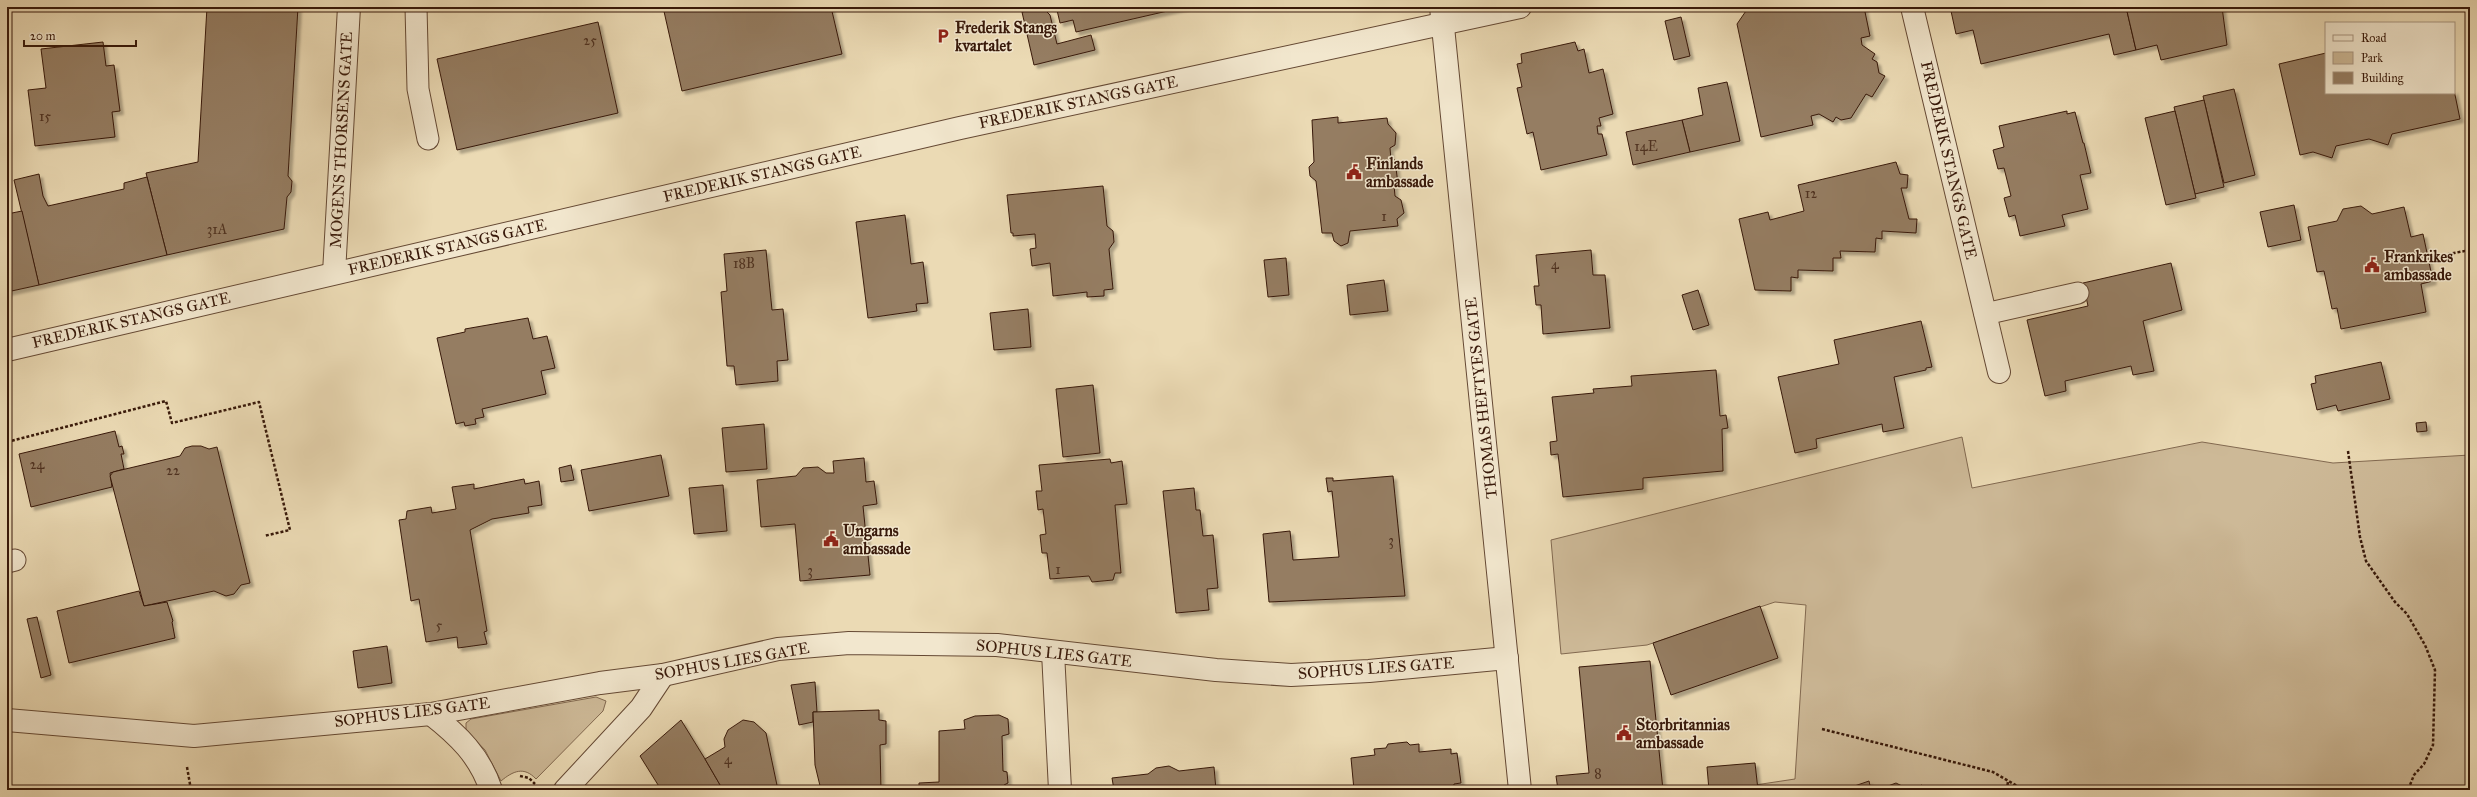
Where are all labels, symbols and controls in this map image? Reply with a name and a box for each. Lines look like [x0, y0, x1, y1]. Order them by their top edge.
place label: Frederik Stangs kvartalet [955, 18, 1057, 55]
scale bar [24, 22, 136, 48]
legend [2325, 22, 2455, 94]
parking icon: Frederik Stangs kvartalet [934, 27, 952, 45]
text: 20 m [30, 29, 56, 43]
street label: MOGENS THORSENS GATE [326, 31, 356, 249]
text: Road [2361, 31, 2387, 45]
house number: 25 [583, 32, 597, 49]
text: Park [2361, 51, 2383, 65]
street label: FREDERIK STANGS GATE [1917, 59, 1981, 261]
text: Building [2361, 71, 2404, 86]
street label: FREDERIK STANGS GATE [977, 72, 1179, 132]
house number: 15 [39, 108, 51, 125]
house number: 14E [1634, 138, 1658, 155]
street label: FREDERIK STANGS GATE [661, 142, 863, 206]
place label: Finlands ambassade [1366, 154, 1434, 191]
public building icon: Finlands ambassade [1345, 163, 1363, 181]
house number: 12 [1805, 185, 1817, 202]
house number: 1 [1381, 208, 1387, 225]
street label: FREDERIK STANGS GATE [346, 215, 548, 279]
house number: 31A [207, 221, 228, 238]
place label: Frankrikes ambassade [2384, 247, 2453, 284]
house number: 18B [733, 255, 755, 272]
house number: 4 [1551, 256, 1560, 273]
public building icon: Frankrikes ambassade [2363, 256, 2381, 274]
street label: FREDERIK STANGS GATE [30, 288, 232, 352]
street label: THOMAS HEFTYES GATE [1461, 296, 1501, 500]
house number: 24 [30, 456, 46, 473]
house number: 22 [166, 462, 180, 479]
place label: Ungarns ambassade [843, 521, 911, 558]
public building icon: Ungarns ambassade [822, 530, 840, 548]
house number: 3 [1388, 532, 1394, 549]
house number: 1 [1055, 561, 1061, 578]
house number: 3 [807, 562, 813, 579]
house number: 5 [436, 617, 443, 634]
street label: SOPHUS LIES GATE [975, 635, 1133, 671]
street label: SOPHUS LIES GATE [653, 638, 811, 684]
street label: SOPHUS LIES GATE [1297, 653, 1455, 683]
street label: SOPHUS LIES GATE [333, 693, 491, 731]
place label: Storbritannias ambassade [1636, 715, 1730, 752]
public building icon: Storbritannias ambassade [1615, 724, 1633, 742]
house number: 4 [724, 751, 733, 768]
house number: 8 [1594, 765, 1602, 782]

